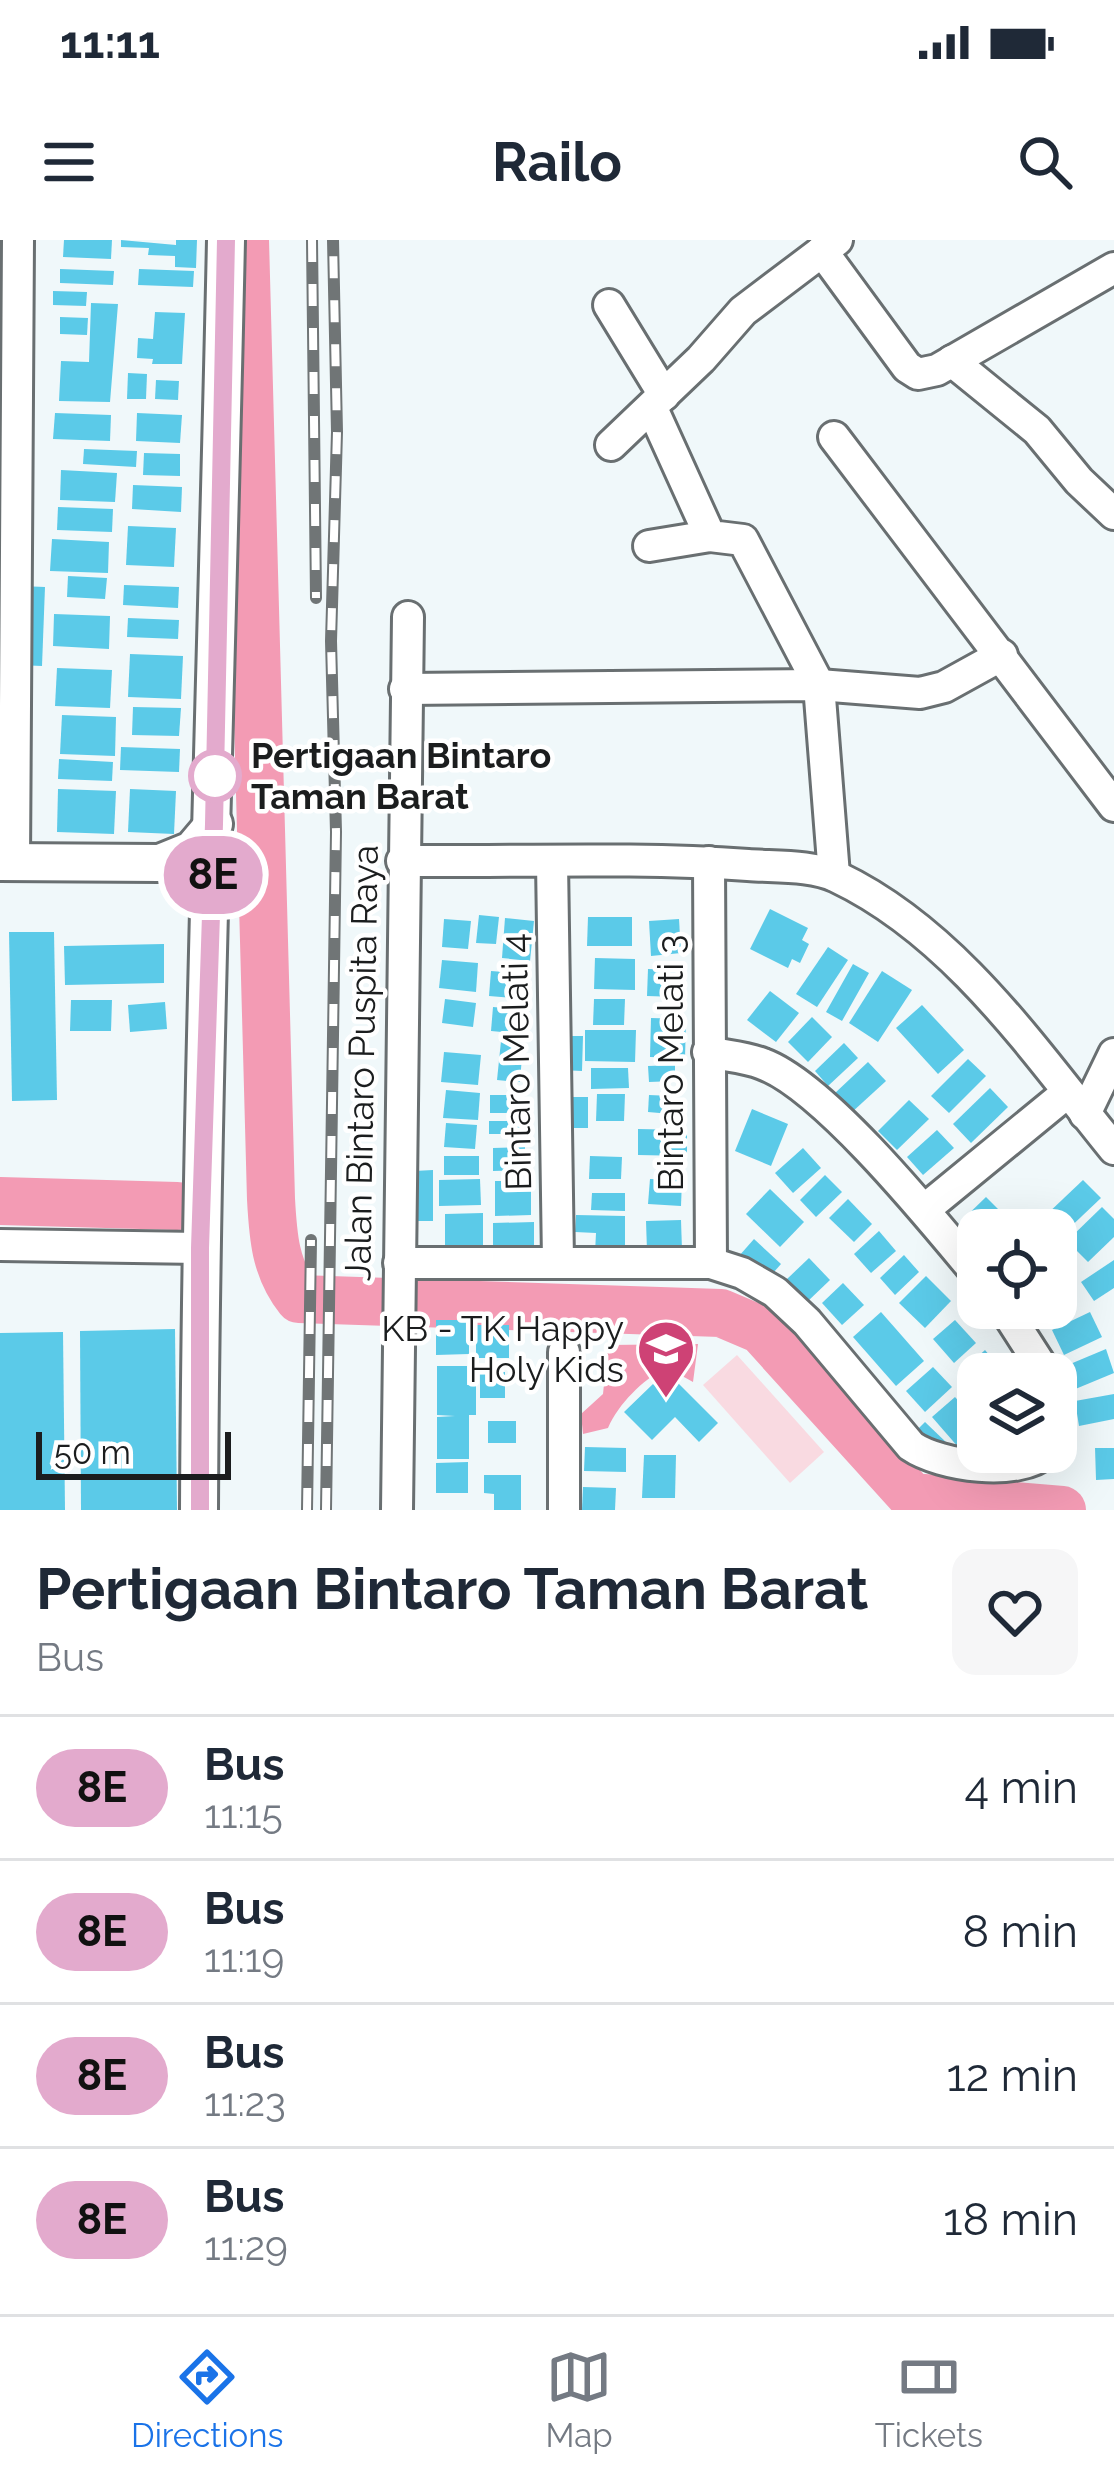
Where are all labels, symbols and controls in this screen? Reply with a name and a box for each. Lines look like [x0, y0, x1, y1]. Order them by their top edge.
text: 11:11 [60, 16, 160, 69]
icon: menu [36, 129, 102, 195]
icon: search [1012, 129, 1078, 195]
text: Railo [492, 130, 622, 194]
place label: Pertigaan Bintaro Taman Barat [251, 734, 551, 817]
marker: Pertigaan Bintaro Taman Barat [190, 751, 240, 801]
line badge: 8E [159, 836, 267, 914]
street label: Jalan Bintaro Puspita Raya [336, 845, 386, 1281]
text: 8E [188, 850, 238, 899]
street label: Bintaro Melati 4 [493, 933, 539, 1191]
street label: Bintaro Melati 3 [649, 935, 691, 1191]
map controls [957, 1209, 1077, 1473]
button: locate [957, 1209, 1077, 1329]
place label: KB - TK Happy Holy Kids [381, 1307, 624, 1390]
school or university icon: KB - TK Happy Holy Kids [635, 1318, 697, 1400]
button: layers [957, 1353, 1077, 1473]
scale bar [36, 1426, 231, 1479]
text: 50 m [54, 1433, 131, 1472]
button: heart [952, 1549, 1078, 1675]
text: Pertigaan Bintaro Taman Barat [36, 1555, 868, 1622]
text: Bus [36, 1634, 104, 1680]
text: Bus [204, 1738, 285, 1791]
text: 4 min [965, 1761, 1078, 1814]
text: 8E [77, 1763, 127, 1812]
text: 11:15 [204, 1791, 283, 1837]
text: Bus [204, 1882, 285, 1935]
text: 8 min [962, 1905, 1078, 1958]
text: 8E [77, 1907, 127, 1956]
text: 11:19 [204, 1935, 284, 1981]
text: Bus [204, 2026, 285, 2079]
text: 12 min [946, 2049, 1078, 2102]
text: 8E [77, 2051, 127, 2100]
text: 11:23 [204, 2079, 286, 2125]
text: Bus [204, 2170, 285, 2223]
text: 18 min [943, 2193, 1078, 2246]
text: 8E [77, 2195, 127, 2244]
text: 11:29 [204, 2223, 288, 2269]
tab: Directions [131, 2344, 283, 2455]
tab: Map [546, 2344, 613, 2455]
tab: Tickets [875, 2344, 983, 2455]

